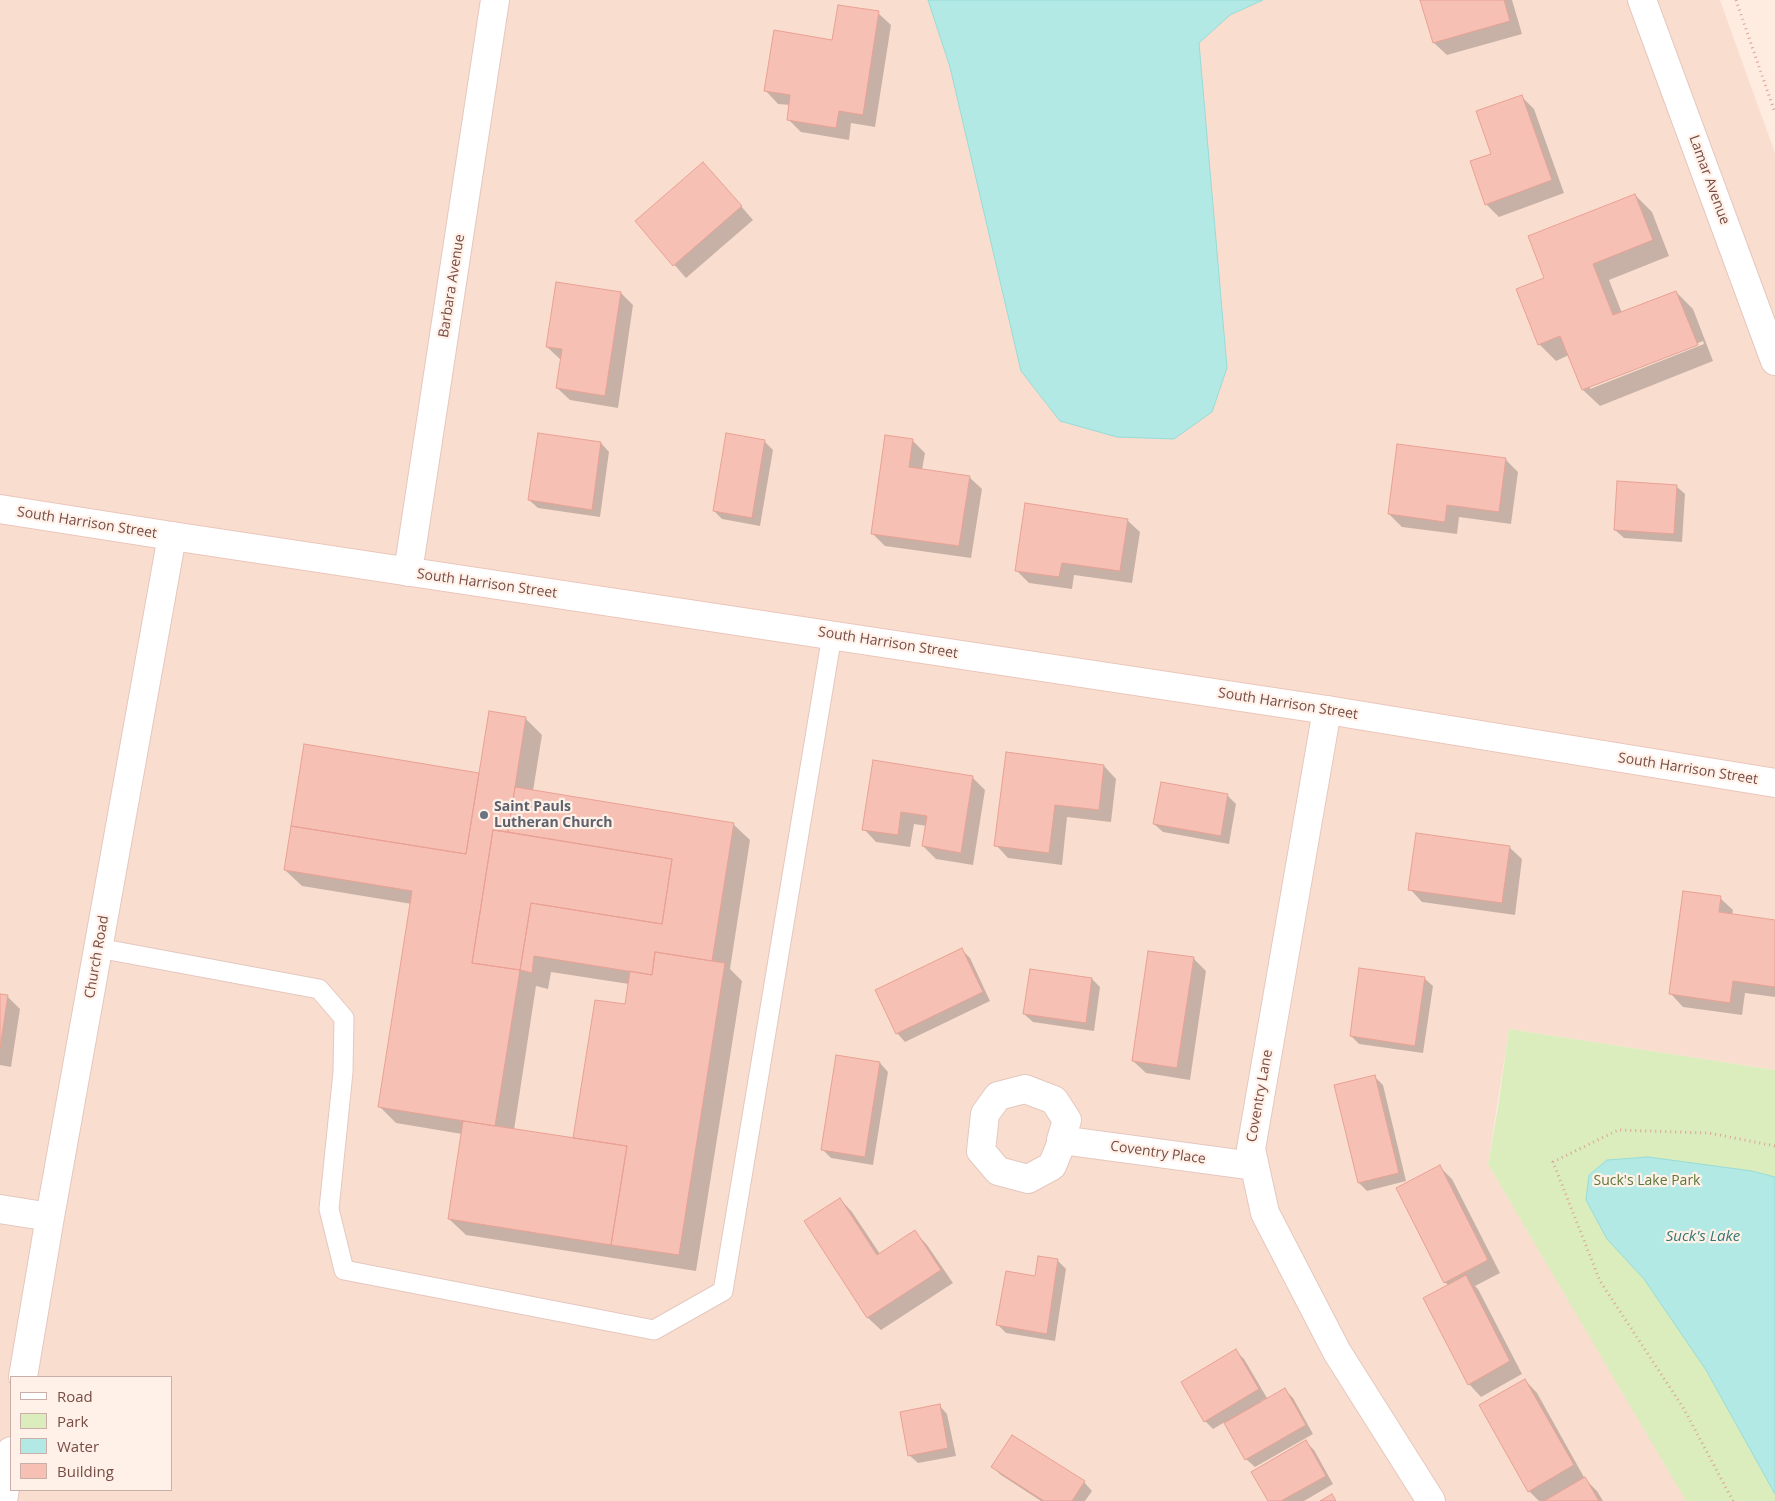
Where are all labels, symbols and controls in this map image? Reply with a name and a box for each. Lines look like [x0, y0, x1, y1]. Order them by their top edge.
street label: Lamar Avenue [1685, 133, 1733, 227]
street label: Barbara Avenue [436, 233, 468, 339]
street label: South Harrison Street [16, 504, 158, 542]
street label: South Harrison Street [416, 566, 558, 602]
street label: South Harrison Street [817, 624, 959, 662]
street label: South Harrison Street [1217, 685, 1359, 723]
street label: South Harrison Street [1617, 750, 1759, 788]
place label: Saint Pauls Lutheran Church [494, 799, 612, 832]
marker: Saint Pauls Lutheran Church [478, 809, 490, 821]
street label: Church Road [81, 914, 113, 1000]
street label: Coventry Lane [1244, 1048, 1276, 1144]
street label: Coventry Place [1109, 1138, 1207, 1168]
park label: Suck's Lake Park [1594, 1173, 1700, 1189]
water label: Suck's Lake [1666, 1228, 1740, 1246]
legend [10, 1376, 172, 1491]
text: Road [57, 1386, 93, 1406]
text: Park [57, 1411, 88, 1431]
text: Water [57, 1436, 99, 1456]
text: Building [57, 1461, 114, 1481]

